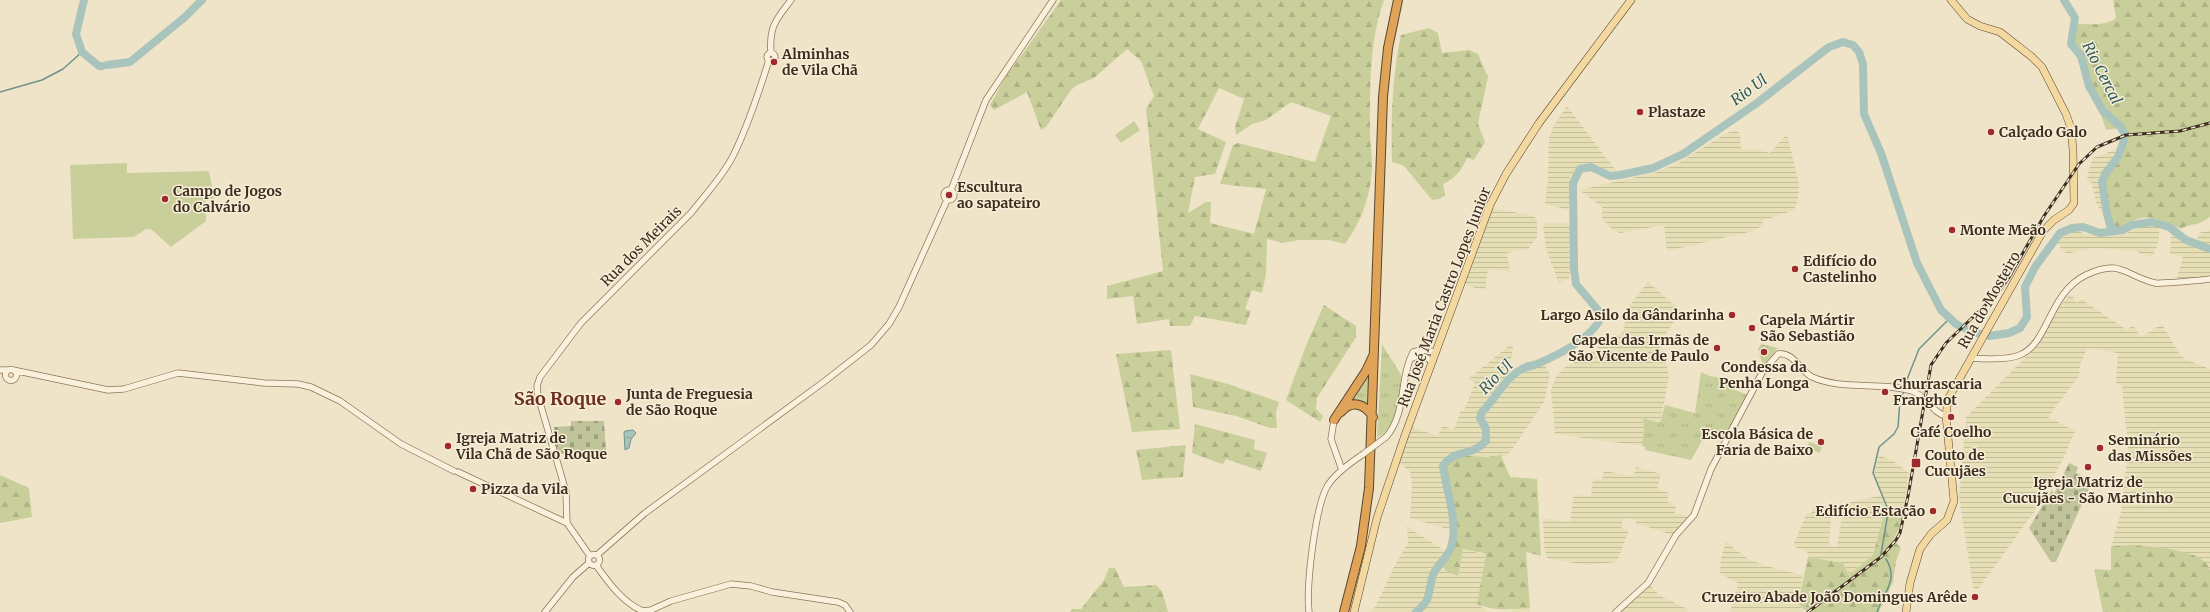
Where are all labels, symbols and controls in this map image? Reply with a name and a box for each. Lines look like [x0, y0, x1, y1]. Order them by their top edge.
water label: Rio Cercal [2079, 38, 2126, 107]
place label: Alminhas de Vila Chã [781, 45, 858, 79]
marker: Alminhas de Vila Chã [769, 57, 779, 67]
water label: Rio Ul [1727, 70, 1771, 109]
place label: Plastaze [1648, 103, 1706, 121]
marker: Plastaze [1635, 107, 1645, 117]
place label: Calçado Galo [1999, 123, 2087, 141]
marker: Calçado Galo [1986, 127, 1996, 137]
place label: Escultura ao sapateiro [957, 178, 1040, 212]
place label: Campo de Jogos do Calvário [173, 182, 282, 216]
street label: Rua José Maria Castro Lopes Junior [1394, 184, 1494, 410]
marker: Escultura ao sapateiro [944, 190, 954, 200]
marker: Campo de Jogos do Calvário [160, 194, 170, 204]
street label: Rua dos Meirais [597, 202, 685, 290]
place label: Monte Meão [1960, 221, 2046, 239]
marker: Monte Meão [1947, 225, 1957, 235]
street label: Rua do Mosteiro [1954, 248, 2024, 352]
place label: Edifício do Castelinho [1803, 252, 1877, 286]
marker: Edifício do Castelinho [1790, 264, 1800, 274]
place label: Largo Asilo da Gândarinha [1541, 306, 1724, 324]
marker: Largo Asilo da Gândarinha [1727, 310, 1737, 320]
place label: Capela Mártir São Sebastião [1760, 311, 1855, 345]
marker: Capela Mártir São Sebastião [1747, 323, 1757, 333]
place label: Capela das Irmãs de São Vicente de Paulo [1568, 331, 1709, 365]
marker: Capela das Irmãs de São Vicente de Paulo [1712, 343, 1722, 353]
marker: Condessa da Penha Longa [1759, 347, 1769, 357]
water label: Rio Ul [1475, 356, 1517, 398]
place label: Condessa da Penha Longa [1719, 358, 1809, 392]
place label: Churrascaria Franghot [1893, 375, 1982, 409]
place label: Junta de Freguesia de São Roque [625, 385, 753, 419]
district label: São Roque [514, 387, 606, 410]
marker: Churrascaria Franghot [1880, 387, 1890, 397]
marker: Junta de Freguesia de São Roque [613, 397, 623, 407]
marker: Café Coelho [1946, 412, 1956, 422]
place label: Café Coelho [1911, 423, 1991, 441]
place label: Escola Básica de Faria de Baixo [1701, 425, 1813, 459]
place label: Igreja Matriz de Vila Chã de São Roque [455, 429, 607, 463]
place label: Seminário das Missões [2108, 431, 2192, 465]
marker: Escola Básica de Faria de Baixo [1816, 437, 1826, 447]
marker: Igreja Matriz de Vila Chã de São Roque [443, 441, 453, 451]
marker: Seminário das Missões [2095, 443, 2105, 453]
place label: Couto de Cucujães [1925, 446, 1986, 480]
marker: Couto de Cucujães [1910, 457, 1922, 469]
marker: Igreja Matriz de Cucujães - São Martinho [2083, 462, 2093, 472]
place label: Igreja Matriz de Cucujães - São Martinho [2003, 473, 2173, 507]
place label: Pizza da Vila [481, 480, 569, 498]
marker: Pizza da Vila [468, 484, 478, 494]
place label: Edifício Estação [1815, 502, 1925, 520]
marker: Edifício Estação [1928, 506, 1938, 516]
place label: Cruzeiro Abade João Domingues Arêde [1702, 588, 1967, 606]
marker: Cruzeiro Abade João Domingues Arêde [1970, 592, 1980, 602]

